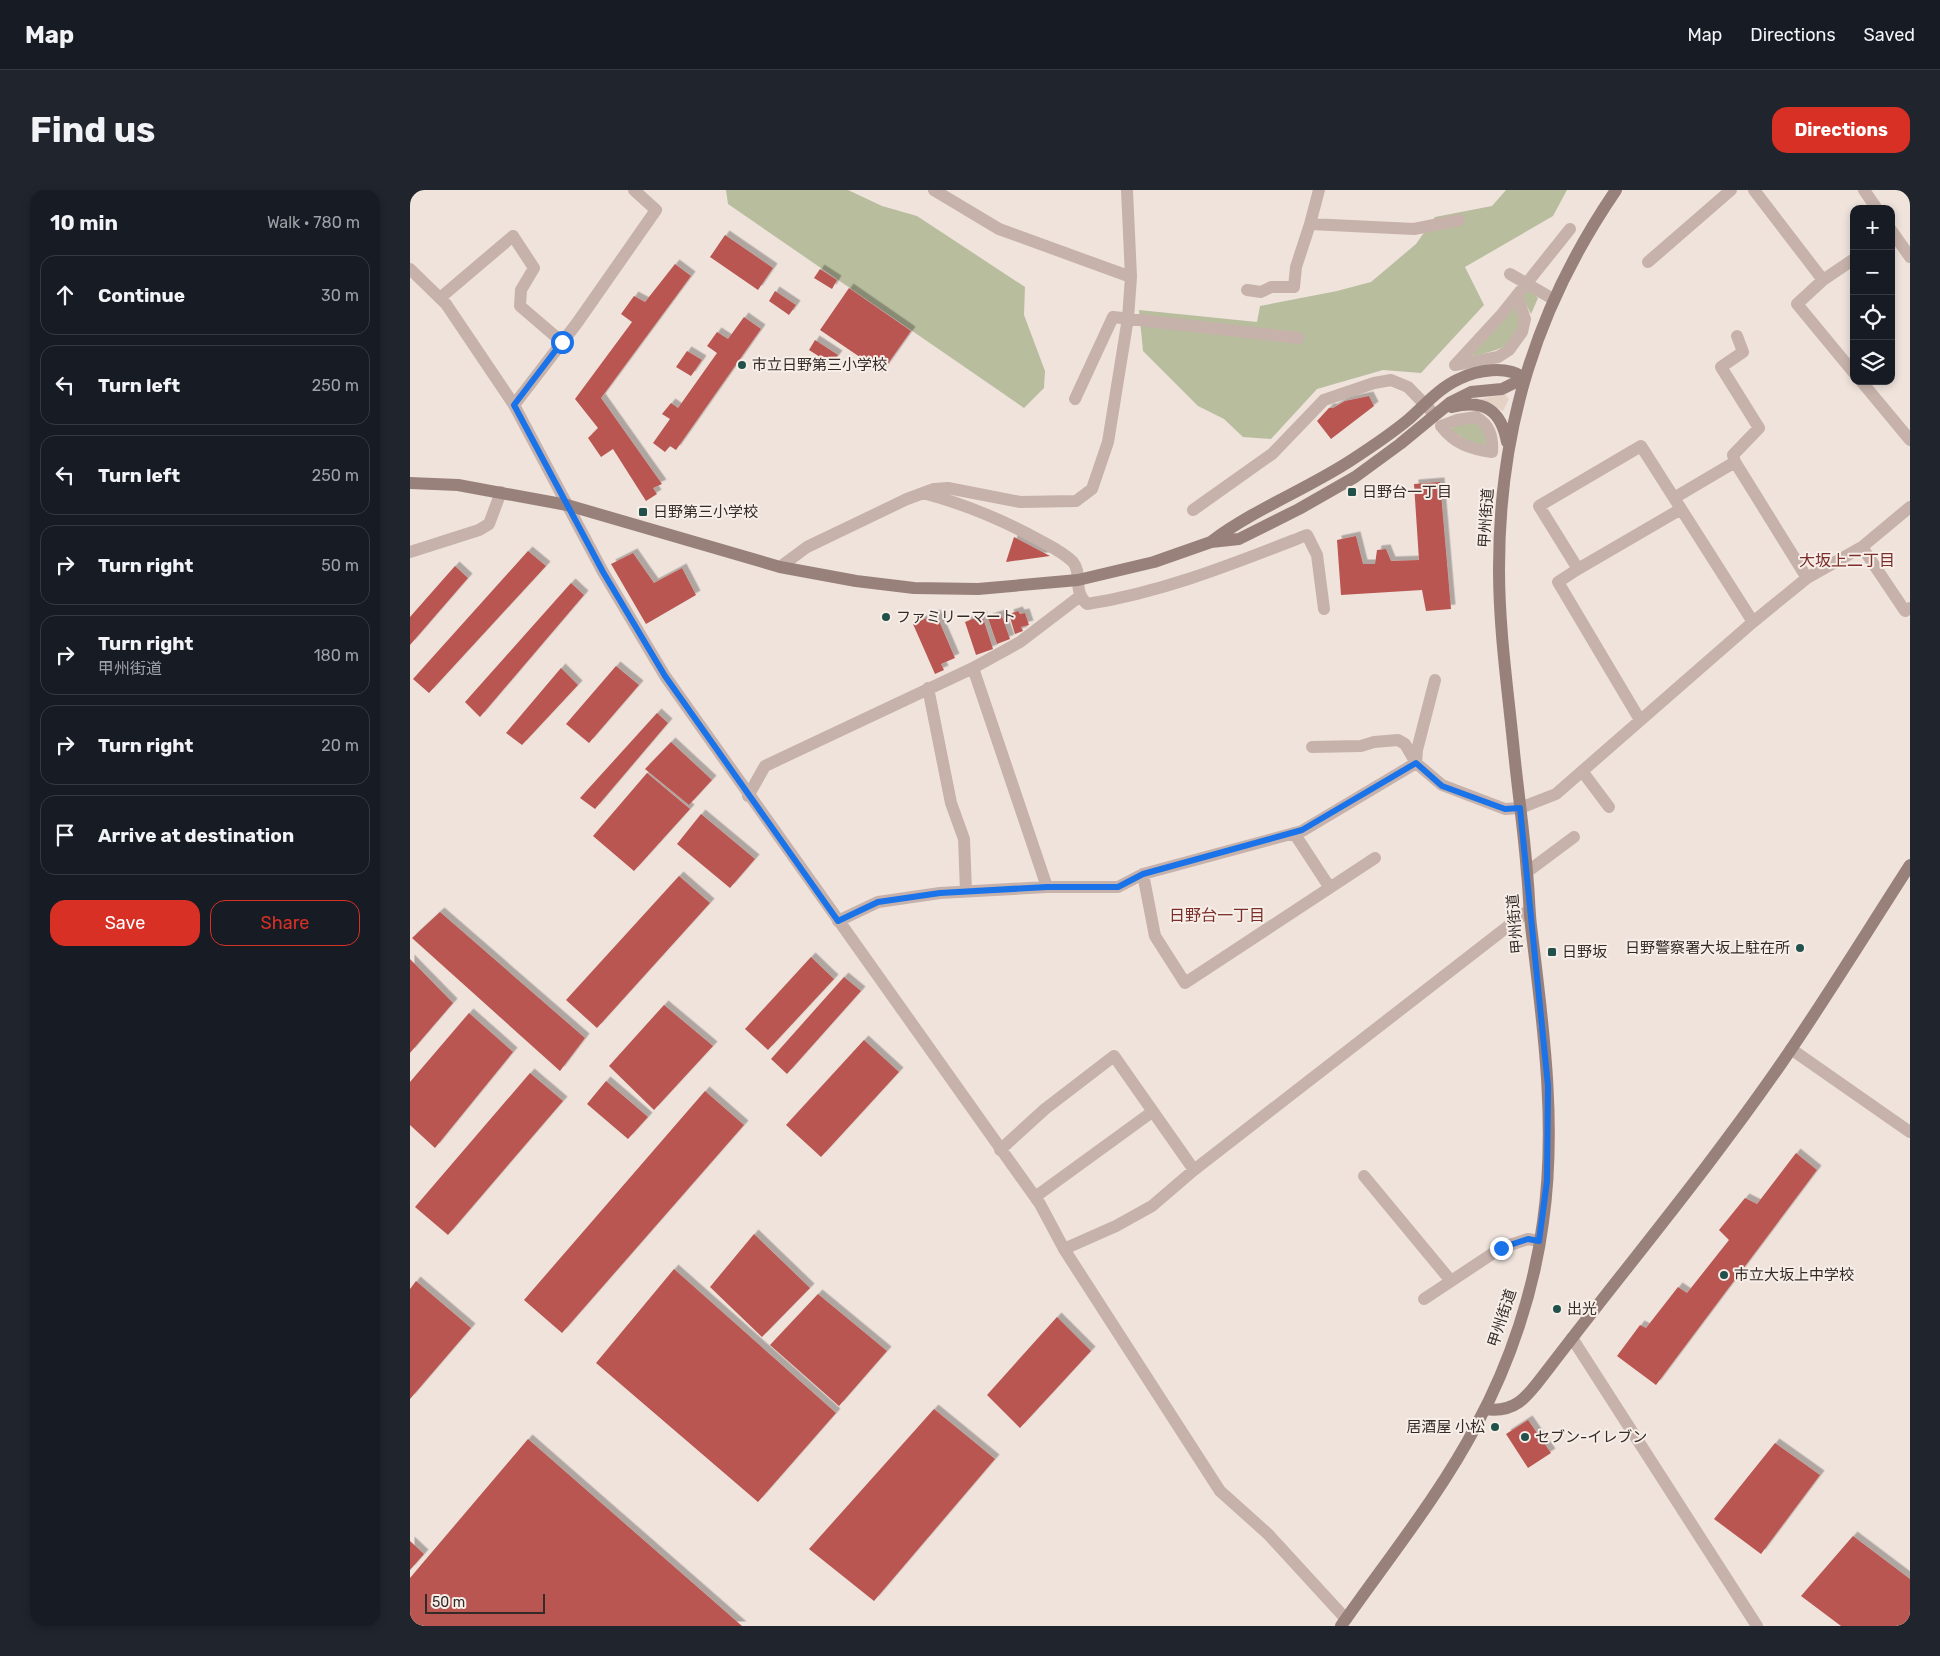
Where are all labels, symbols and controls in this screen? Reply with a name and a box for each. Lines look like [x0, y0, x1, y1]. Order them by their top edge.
text: Map [25, 21, 74, 49]
text: Map [1687, 24, 1722, 46]
text: Directions [1750, 24, 1836, 46]
text: Saved [1864, 24, 1915, 46]
button: Directions [1772, 107, 1910, 153]
text: Find us [30, 109, 155, 151]
map controls [1850, 205, 1895, 385]
button: + [1850, 205, 1895, 250]
text: 10 min [50, 210, 118, 235]
text: Walk · 780 m [267, 213, 360, 232]
button: − [1850, 250, 1895, 295]
icon: ahead [51, 281, 79, 309]
text: Continue [98, 284, 185, 307]
text: 30 m [321, 286, 359, 305]
button: locate [1850, 295, 1895, 340]
route start [551, 331, 574, 354]
button: layers [1850, 340, 1895, 385]
place label: 市立日野第三小学校 [752, 356, 887, 374]
marker: 市立日野第三小学校 [736, 359, 748, 371]
icon: left [51, 371, 79, 399]
text: Turn left [98, 374, 180, 397]
text: 250 m [312, 376, 359, 395]
icon: left [51, 461, 79, 489]
text: Turn left [98, 464, 180, 487]
text: 250 m [312, 466, 359, 485]
place label: 日野台一丁目 [1362, 483, 1452, 501]
marker: 日野台一丁目 [1346, 486, 1358, 498]
street label: 甲州街道 [1475, 487, 1497, 549]
place label: 日野第三小学校 [653, 503, 758, 521]
marker: 日野第三小学校 [637, 506, 649, 518]
icon: right [51, 551, 79, 579]
district label: 大坂上二丁目 [1799, 551, 1895, 570]
text: Turn right [98, 554, 193, 577]
text: 50 m [321, 556, 359, 575]
place label: ファミリーマート [896, 608, 1016, 626]
marker: ファミリーマート [880, 611, 892, 623]
text: Turn right [98, 632, 193, 655]
icon: right [51, 641, 79, 669]
text: 180 m [314, 646, 359, 665]
text: 甲州街道 [98, 659, 162, 678]
icon: right [51, 731, 79, 759]
text: Turn right [98, 734, 193, 757]
text: 20 m [321, 736, 359, 755]
icon: arrive [51, 821, 79, 849]
text: Arrive at destination [98, 824, 294, 847]
street label: 甲州街道 [1503, 893, 1527, 955]
button: Save [50, 900, 200, 946]
button: Share [210, 900, 360, 946]
district label: 日野台一丁目 [1169, 906, 1265, 925]
place label: 日野警察署大坂上駐在所 [1625, 939, 1790, 957]
marker: 日野警察署大坂上駐在所 [1794, 942, 1806, 954]
place label: 日野坂 [1562, 943, 1607, 961]
marker: 日野坂 [1546, 946, 1558, 958]
route end [1490, 1237, 1513, 1260]
place label: 市立大坂上中学校 [1734, 1266, 1854, 1284]
marker: 市立大坂上中学校 [1718, 1269, 1730, 1281]
street label: 甲州街道 [1484, 1287, 1520, 1349]
place label: 出光 [1567, 1300, 1597, 1318]
marker: 出光 [1551, 1303, 1563, 1315]
place label: 居酒屋 小松 [1406, 1418, 1485, 1436]
marker: 居酒屋 小松 [1489, 1421, 1501, 1433]
place label: セブン-イレブン [1535, 1428, 1647, 1446]
marker: セブン-イレブン [1519, 1431, 1531, 1443]
scale bar [425, 1591, 545, 1614]
text: 50 m [432, 1594, 465, 1611]

